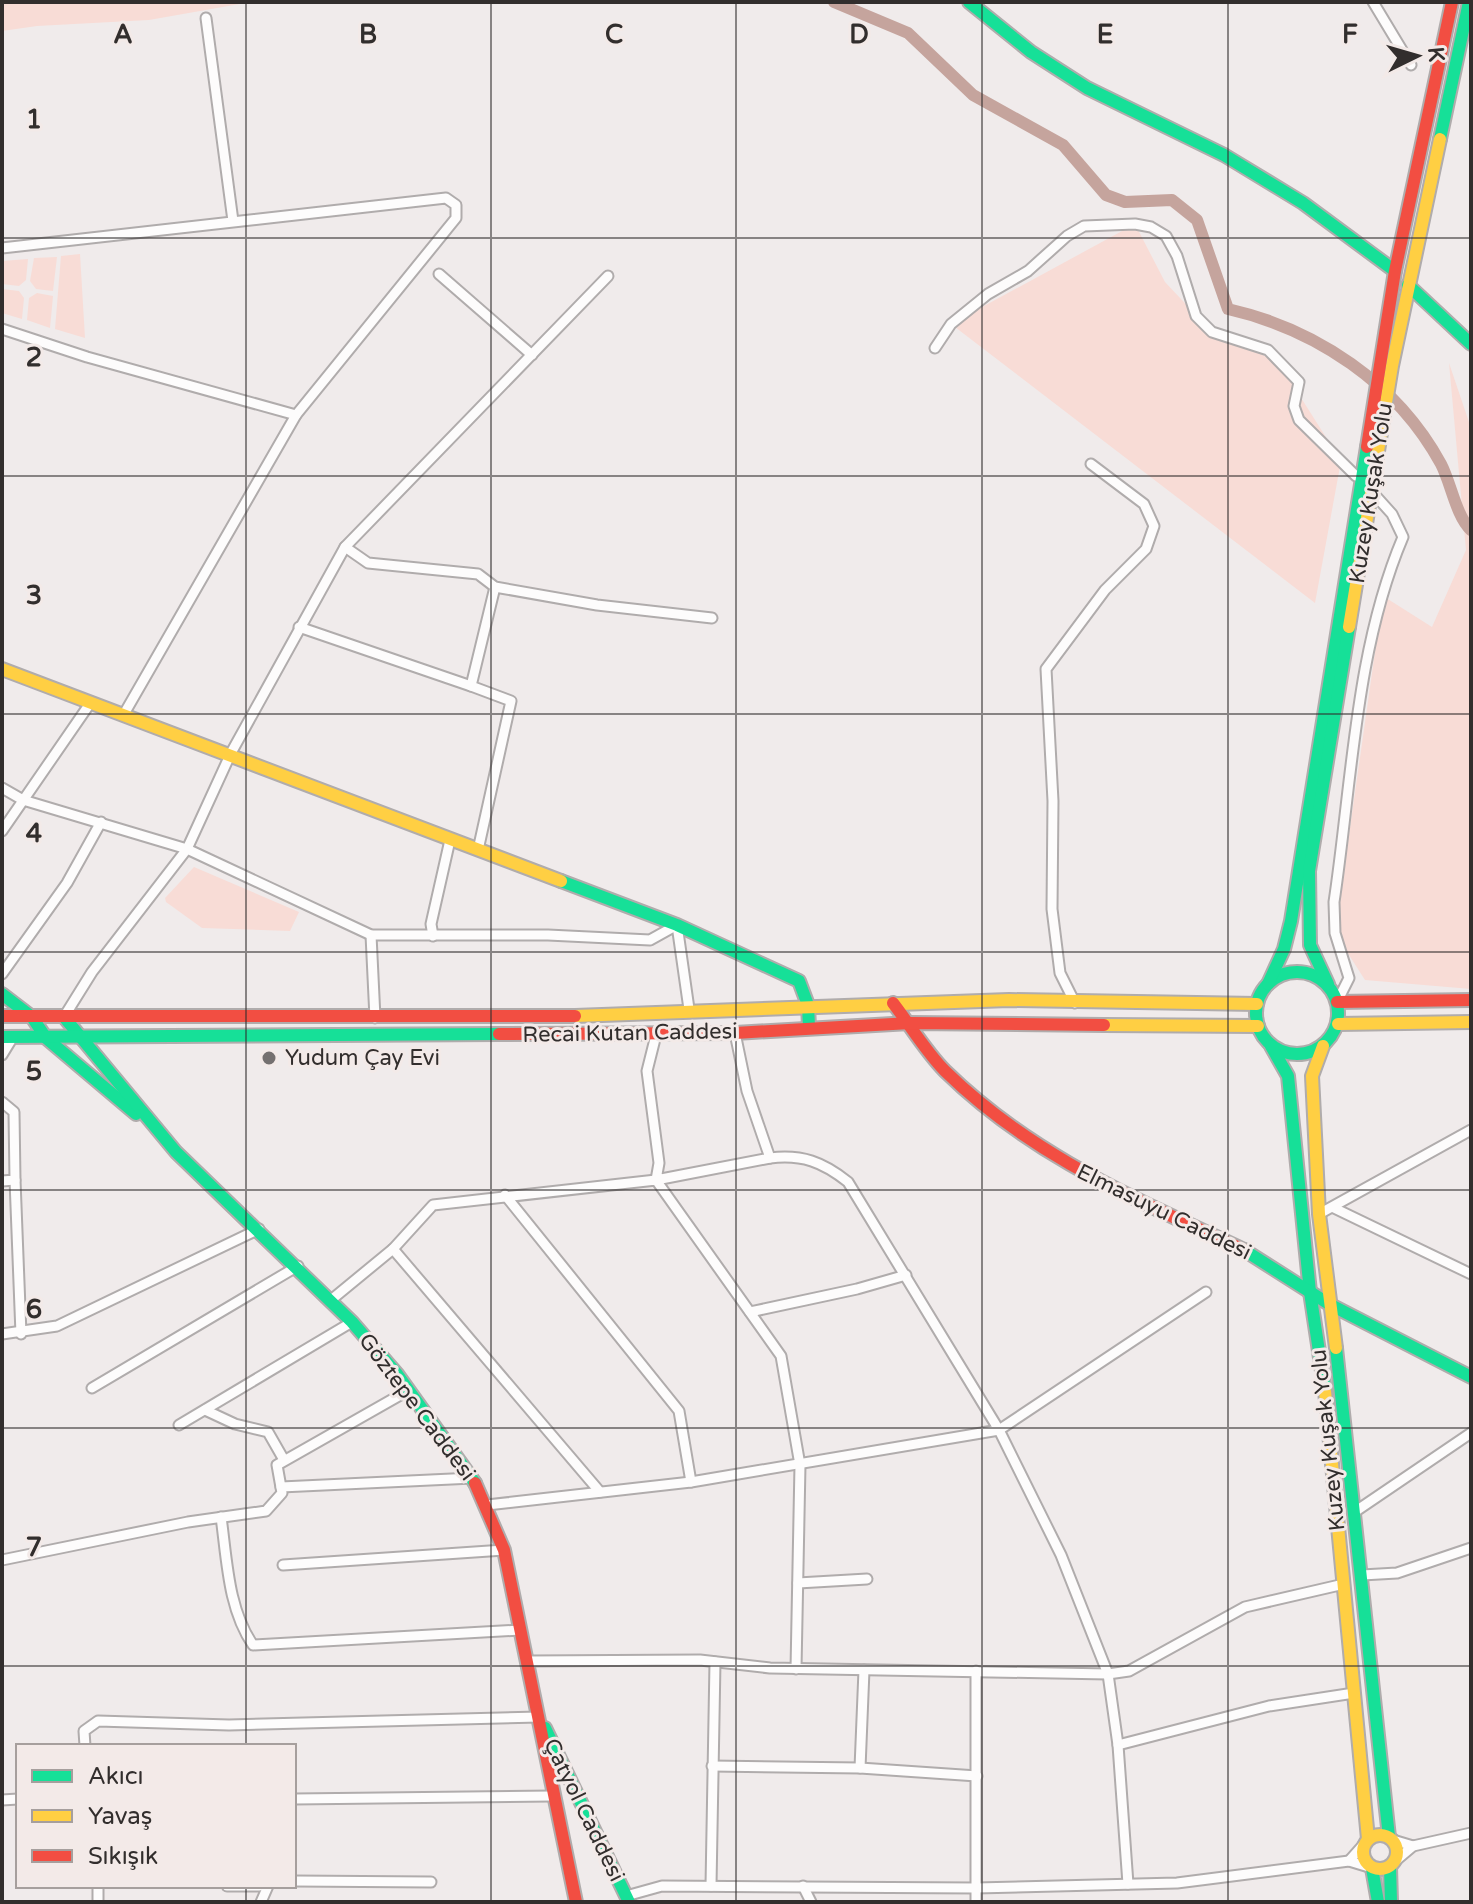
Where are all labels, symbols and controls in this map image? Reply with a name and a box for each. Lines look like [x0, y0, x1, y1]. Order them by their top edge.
north arrow [1377, 16, 1457, 96]
text: A [113, 19, 133, 50]
text: B [359, 19, 377, 50]
text: C [605, 19, 623, 50]
text: D [849, 19, 869, 50]
text: E [1097, 19, 1113, 50]
text: F [1342, 19, 1358, 50]
text: K [1422, 46, 1450, 63]
text: 1 [26, 104, 42, 135]
text: 2 [26, 342, 42, 373]
street label: Kuzey Kuşak Yolu [1344, 401, 1398, 585]
text: 3 [26, 580, 42, 611]
text: 4 [26, 818, 42, 849]
street label: Recai Kutan Caddesi [522, 1018, 738, 1048]
place label: Yudum Çay Evi [285, 1045, 440, 1071]
marker: Yudum Çay Evi [260, 1049, 278, 1067]
text: 5 [26, 1056, 42, 1087]
street label: Elmasuyu Caddesi [1073, 1158, 1255, 1266]
text: 6 [26, 1294, 42, 1325]
street label: Göztepe Caddesi [353, 1328, 481, 1486]
street label: Kuzey Kuşak Yolu [1306, 1348, 1350, 1532]
text: 7 [26, 1532, 42, 1563]
street label: Çatyol Caddesi [538, 1734, 630, 1886]
legend [16, 1744, 296, 1888]
text: Akıcı [88, 1762, 144, 1791]
text: Yavaş [88, 1802, 152, 1831]
text: Sıkışık [88, 1842, 158, 1871]

